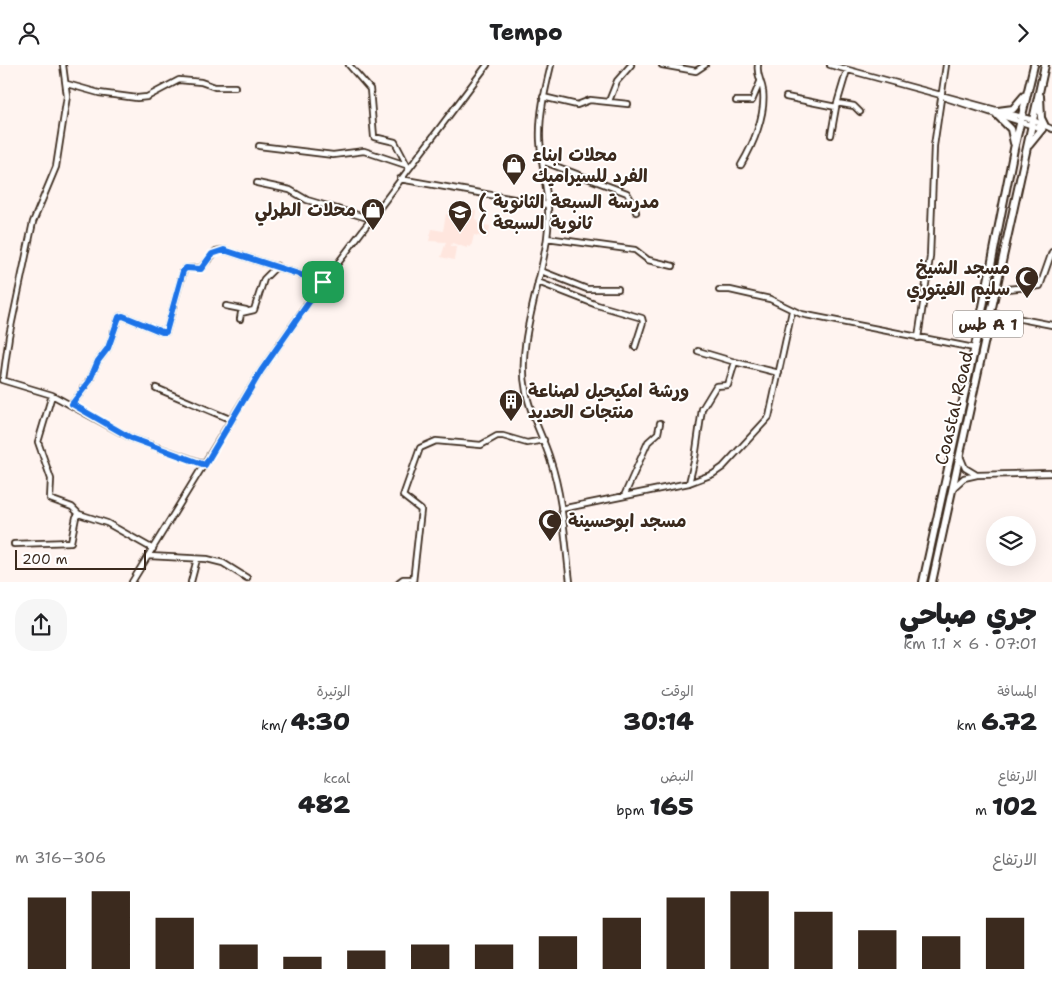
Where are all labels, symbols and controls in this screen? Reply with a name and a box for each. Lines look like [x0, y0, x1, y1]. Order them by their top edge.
text: Tempo [489, 18, 563, 47]
icon: person [15, 19, 43, 47]
icon: forward [1009, 19, 1037, 47]
place label: محلات ابناء الفرد للسيراميك [532, 143, 648, 188]
shop icon: محلات ابناء الفرد للسيراميك [501, 152, 527, 186]
place label: ( مدرسة السبعة الثانوية ( ثانوية السبعة [478, 190, 659, 235]
shop icon: محلات الطرلي [360, 197, 386, 231]
place label: محلات الطرلي [255, 198, 356, 226]
school or university icon: ( مدرسة السبعة الثانوية ( ثانوية السبعة [447, 199, 473, 233]
place label: مسجد الشيخ سليم الفيتوري [907, 256, 1010, 303]
pin [302, 261, 344, 303]
mosque icon: مسجد الشيخ سليم الفيتوري [1014, 265, 1040, 299]
icon: arrive [309, 268, 337, 296]
road number: طس A 1 [953, 310, 1023, 337]
street label: Coastal Road [929, 349, 979, 467]
place label: ورشة امكيحيل لصناعة منتجات الحديد [528, 379, 689, 424]
building icon: ورشة امكيحيل لصناعة منتجات الحديد [498, 388, 524, 422]
mosque icon: مسجد ابوحسينة [537, 508, 563, 542]
place label: مسجد ابوحسينة [568, 509, 686, 533]
map controls [986, 516, 1036, 566]
button: layers [986, 516, 1036, 566]
scale bar [15, 547, 146, 570]
text: 200 m [22, 550, 68, 568]
text: جري صباحي [900, 595, 1037, 633]
button: share [15, 599, 67, 651]
text: 07:01 · 6 × 1.1 km [903, 633, 1037, 654]
text: الوتيرة [317, 682, 350, 700]
text: الوقت [661, 682, 694, 700]
text: المسافة [997, 682, 1037, 700]
text: 4:30 [291, 704, 350, 738]
text: 30:14 [623, 704, 694, 738]
text: 6.72 [981, 704, 1037, 738]
text: /km [261, 716, 291, 734]
text: km [957, 716, 981, 734]
text: النبض [660, 767, 694, 785]
text: الارتفاع [998, 767, 1037, 785]
text: kcal [323, 769, 350, 787]
text: 482 [298, 787, 350, 821]
text: 165 [649, 789, 694, 823]
text: 102 [992, 789, 1037, 823]
text: bpm [616, 801, 649, 819]
text: m [975, 801, 992, 819]
text: 306–316 m [15, 847, 106, 868]
text: الارتفاع [992, 849, 1037, 870]

